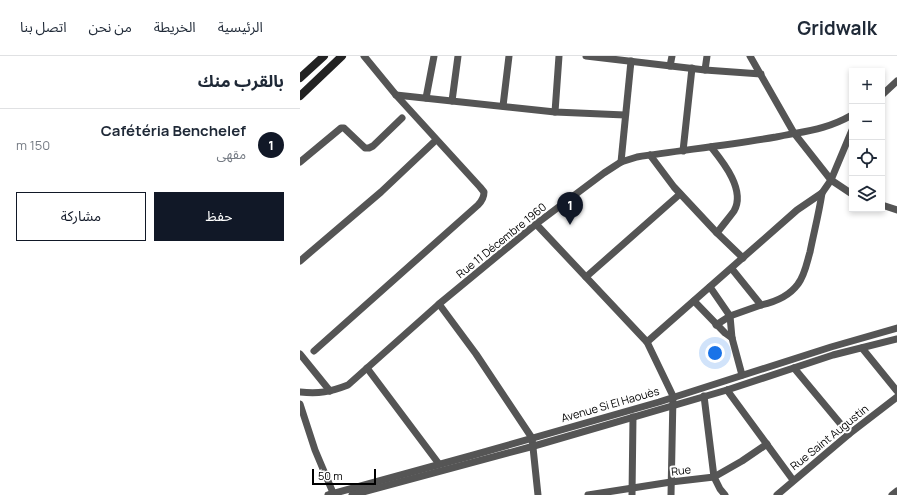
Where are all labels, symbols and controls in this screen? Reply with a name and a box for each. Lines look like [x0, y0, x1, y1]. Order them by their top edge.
text: Gridwalk [797, 15, 877, 41]
text: اتصل بنا [20, 17, 66, 36]
text: من نحن [88, 17, 132, 36]
text: الخريطة [154, 17, 196, 36]
text: الرئيسية [218, 17, 263, 36]
map controls [849, 68, 885, 212]
button: + [849, 68, 885, 104]
text: بالقرب منك [198, 69, 284, 92]
button: − [849, 104, 885, 140]
text: Cafétéria Benchelef [101, 120, 246, 141]
text: 150 m [16, 136, 50, 154]
text: 1 [268, 136, 274, 154]
button: locate [849, 140, 885, 176]
text: مقهى [217, 145, 246, 163]
button: layers [849, 176, 885, 212]
button: مشاركة [16, 192, 146, 241]
button: حفظ [154, 192, 284, 241]
pin: 1 [557, 192, 583, 225]
street label: Rue 11 Décembre 1960 [453, 199, 549, 281]
your location [705, 343, 725, 363]
street label: Avenue Si El Haouès [559, 383, 661, 425]
street label: Rue Saint Augustin [787, 401, 871, 473]
street label: Rue [670, 461, 692, 479]
scale bar [312, 467, 376, 486]
text: 50 m [318, 468, 343, 483]

